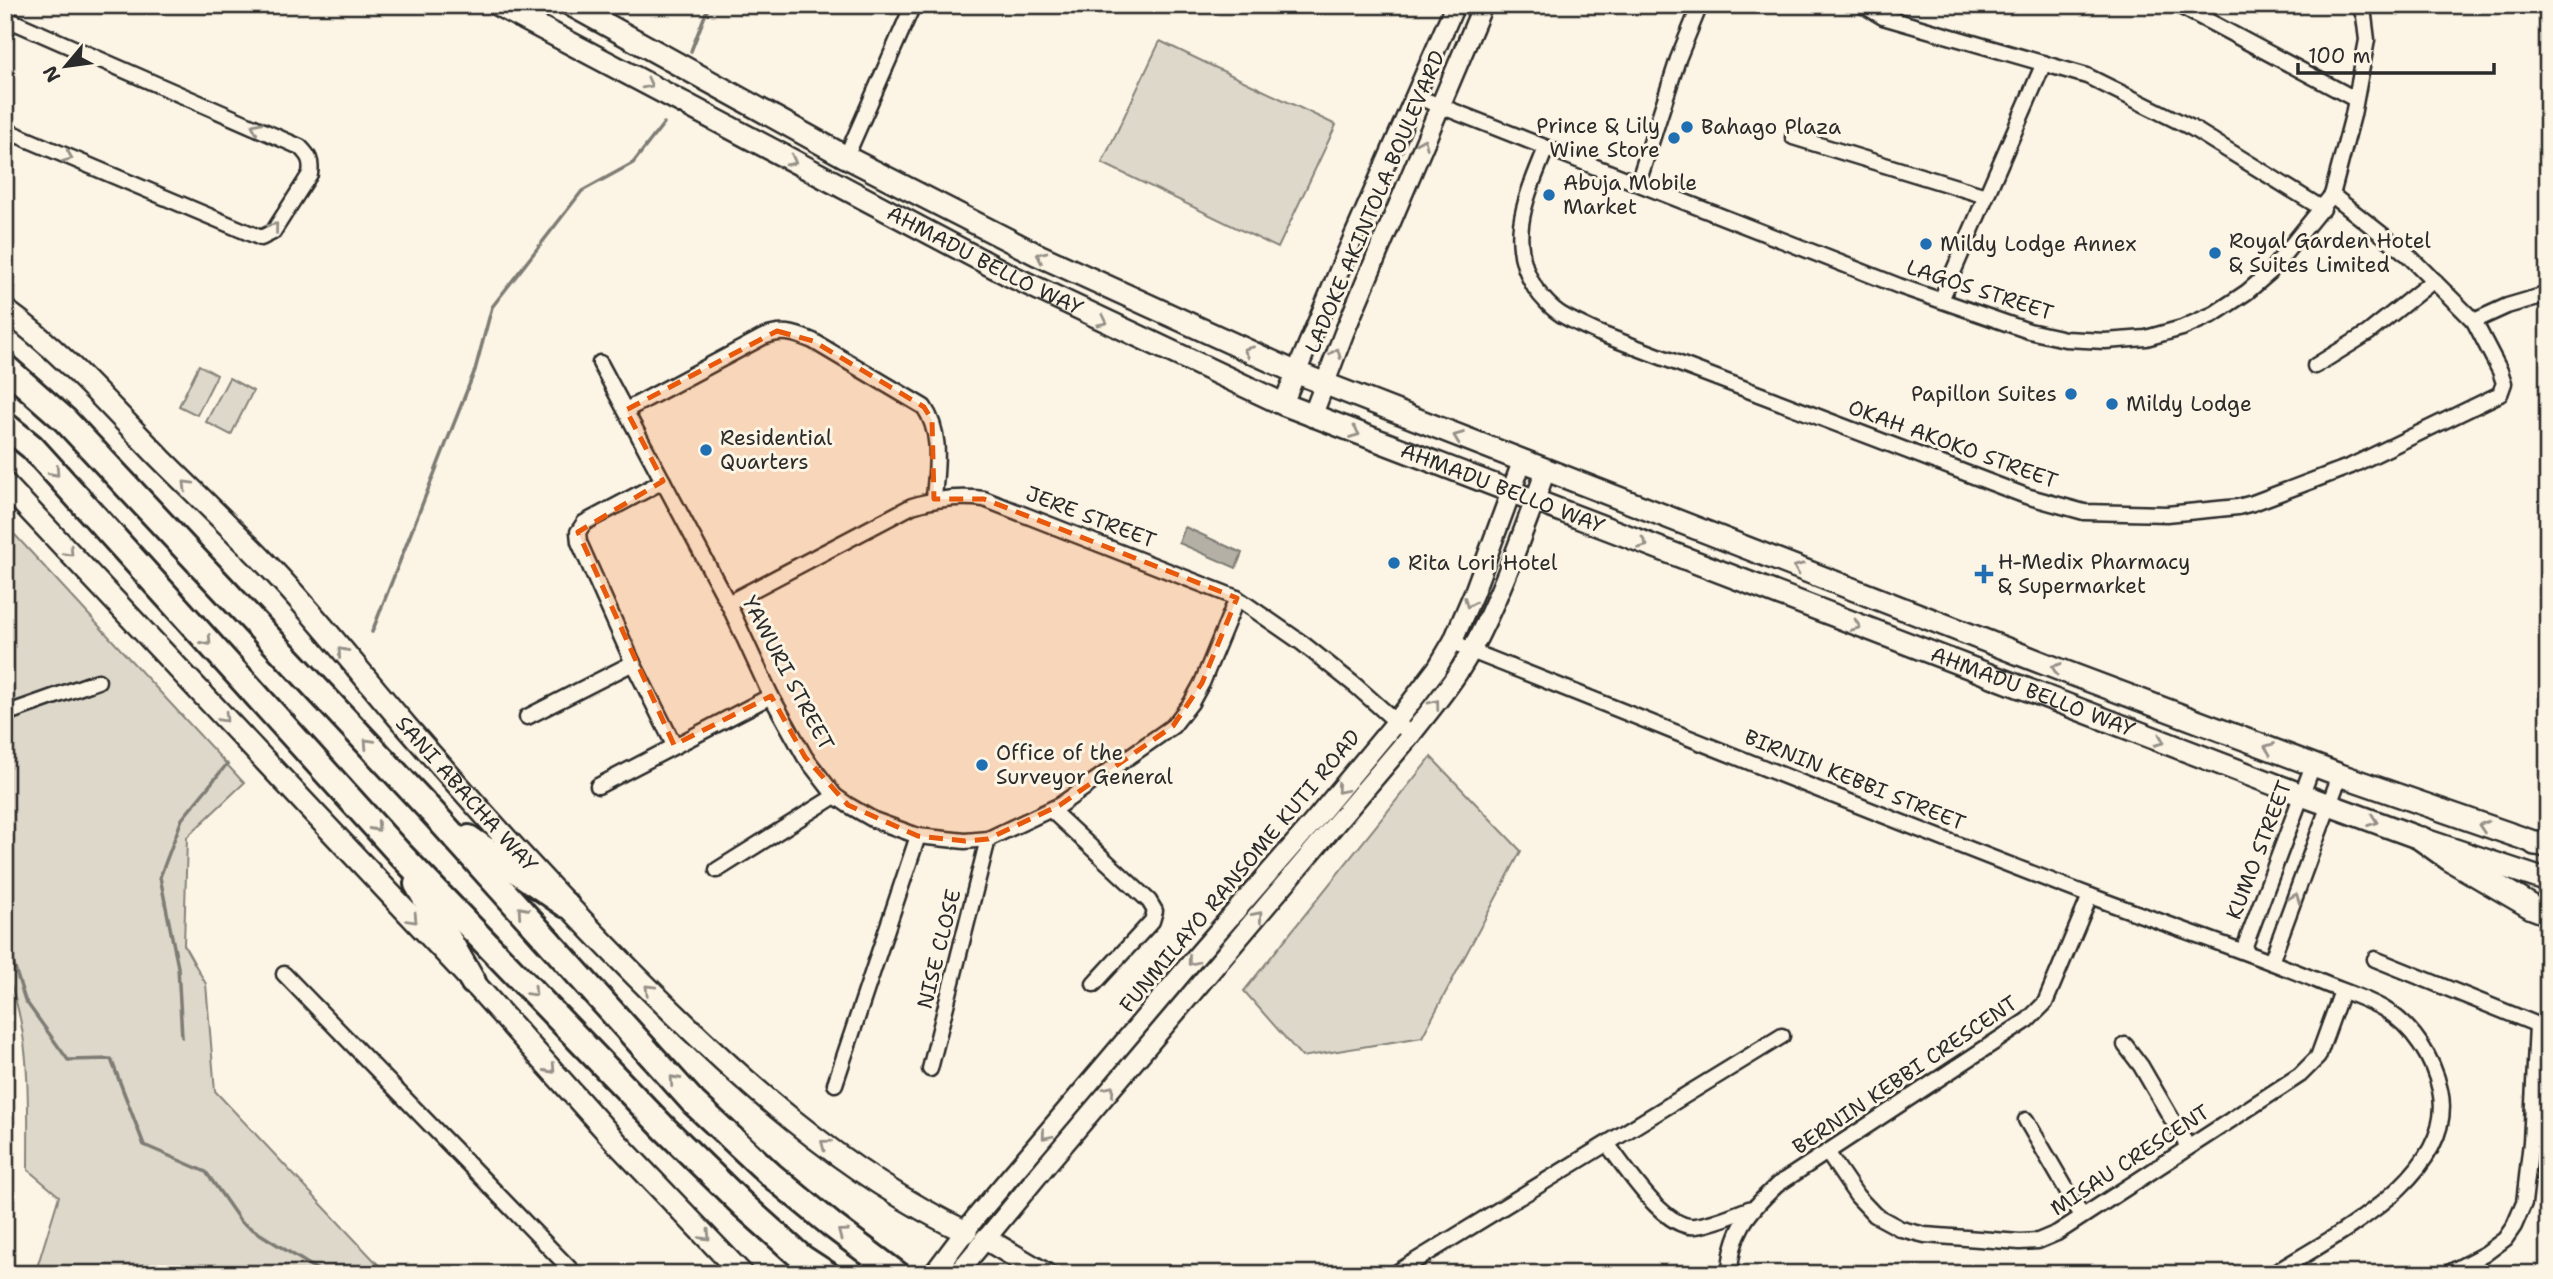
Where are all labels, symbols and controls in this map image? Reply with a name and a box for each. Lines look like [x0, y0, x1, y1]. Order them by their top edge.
north arrow [32, 32, 102, 102]
scale bar [2298, 32, 2494, 76]
text: 100 m [2308, 42, 2371, 70]
street label: LADOKE AKINTOLA BOULEVARD [1298, 46, 1452, 358]
text: N [37, 61, 66, 87]
one-way arrow [641, 76, 653, 89]
place label: Prince & Lily Wine Store [1536, 112, 1660, 164]
place label: Bahago Plaza [1701, 113, 1841, 141]
marker: Bahago Plaza [1679, 119, 1695, 135]
one-way arrow [250, 121, 263, 135]
marker: Prince & Lily Wine Store [1666, 130, 1682, 146]
one-way arrow [1415, 138, 1429, 150]
one-way arrow [61, 149, 73, 163]
one-way arrow [785, 152, 797, 166]
place label: Abuja Mobile Market [1563, 169, 1697, 221]
marker: Abuja Mobile Market [1541, 187, 1557, 203]
street label: AHMADU BELLO WAY [882, 199, 1088, 322]
one-way arrow [266, 222, 279, 235]
place label: Royal Garden Hotel & Suites Limited [2229, 227, 2431, 279]
place label: Mildy Lodge Annex [1940, 230, 2137, 258]
marker: Mildy Lodge Annex [1918, 236, 1934, 252]
marker: Royal Garden Hotel & Suites Limited [2207, 245, 2223, 261]
one-way arrow [1036, 251, 1048, 265]
street label: LAGOS STREET [1903, 253, 2057, 327]
one-way arrow [1096, 313, 1108, 327]
one-way arrow [1243, 345, 1255, 359]
one-way arrow [1327, 347, 1341, 359]
place label: Papillon Suites [1911, 380, 2057, 408]
marker: Papillon Suites [2063, 386, 2079, 402]
place label: Mildy Lodge [2126, 390, 2252, 418]
street label: OKAH AKOKO STREET [1844, 393, 2062, 495]
marker: Mildy Lodge [2104, 396, 2120, 412]
place label: Residential Quarters [720, 424, 833, 476]
one-way arrow [1349, 425, 1361, 439]
one-way arrow [1453, 432, 1465, 446]
street label: AHMADU BELLO WAY [1396, 436, 1609, 540]
marker: Residential Quarters [698, 442, 714, 458]
one-way arrow [46, 464, 59, 477]
street label: JERE STREET [1022, 479, 1160, 555]
one-way arrow [183, 481, 196, 494]
one-way arrow [1637, 536, 1649, 550]
one-way arrow [60, 544, 73, 557]
place label: H-Medix Pharmacy & Supermarket [1998, 548, 2190, 600]
place label: Rita Lori Hotel [1408, 549, 1558, 577]
marker: Rita Lori Hotel [1386, 555, 1402, 571]
one-way arrow [1793, 563, 1805, 577]
marker: H-Medix Pharmacy & Supermarket [1976, 566, 1992, 582]
street label: YAWURI STREET [735, 591, 841, 755]
one-way arrow [1464, 596, 1478, 608]
one-way arrow [1849, 617, 1861, 631]
one-way arrow [199, 632, 212, 645]
street label: AHMADU BELLO WAY [1927, 640, 2139, 744]
one-way arrow [338, 647, 350, 660]
one-way arrow [2051, 662, 2063, 676]
one-way arrow [1426, 699, 1439, 712]
one-way arrow [215, 710, 228, 723]
street label: SANI ABACHA WAY [390, 710, 544, 879]
street label: BIRNIN KEBBI STREET [1740, 723, 1970, 837]
street label: FUNMILAYO RANSOME KUTI ROAD [1113, 724, 1367, 1018]
one-way arrow [2153, 733, 2165, 747]
one-way arrow [364, 738, 376, 751]
place label: Office of the Surveyor General [996, 739, 1173, 791]
one-way arrow [2264, 742, 2276, 756]
marker: Office of the Surveyor General [974, 757, 990, 773]
street label: KUMO STREET [2220, 777, 2298, 923]
one-way arrow [1337, 780, 1349, 793]
one-way arrow [2366, 813, 2379, 827]
one-way arrow [368, 819, 381, 832]
one-way arrow [2477, 820, 2490, 834]
street label: NISE CLOSE [911, 886, 967, 1012]
one-way arrow [2287, 892, 2301, 904]
one-way arrow [517, 906, 530, 919]
one-way arrow [405, 911, 418, 924]
one-way arrow [1250, 912, 1262, 925]
one-way arrow [1188, 953, 1200, 966]
one-way arrow [525, 984, 538, 997]
one-way arrow [644, 984, 657, 997]
street label: BERNIN KEBBI CRESCENT [1787, 989, 2023, 1161]
one-way arrow [543, 1061, 555, 1074]
one-way arrow [670, 1075, 682, 1088]
one-way arrow [1102, 1085, 1114, 1098]
street label: MISAU CRESCENT [2045, 1098, 2215, 1222]
one-way arrow [1042, 1127, 1054, 1140]
one-way arrow [820, 1140, 833, 1153]
one-way arrow [697, 1228, 710, 1241]
one-way arrow [837, 1229, 850, 1241]

